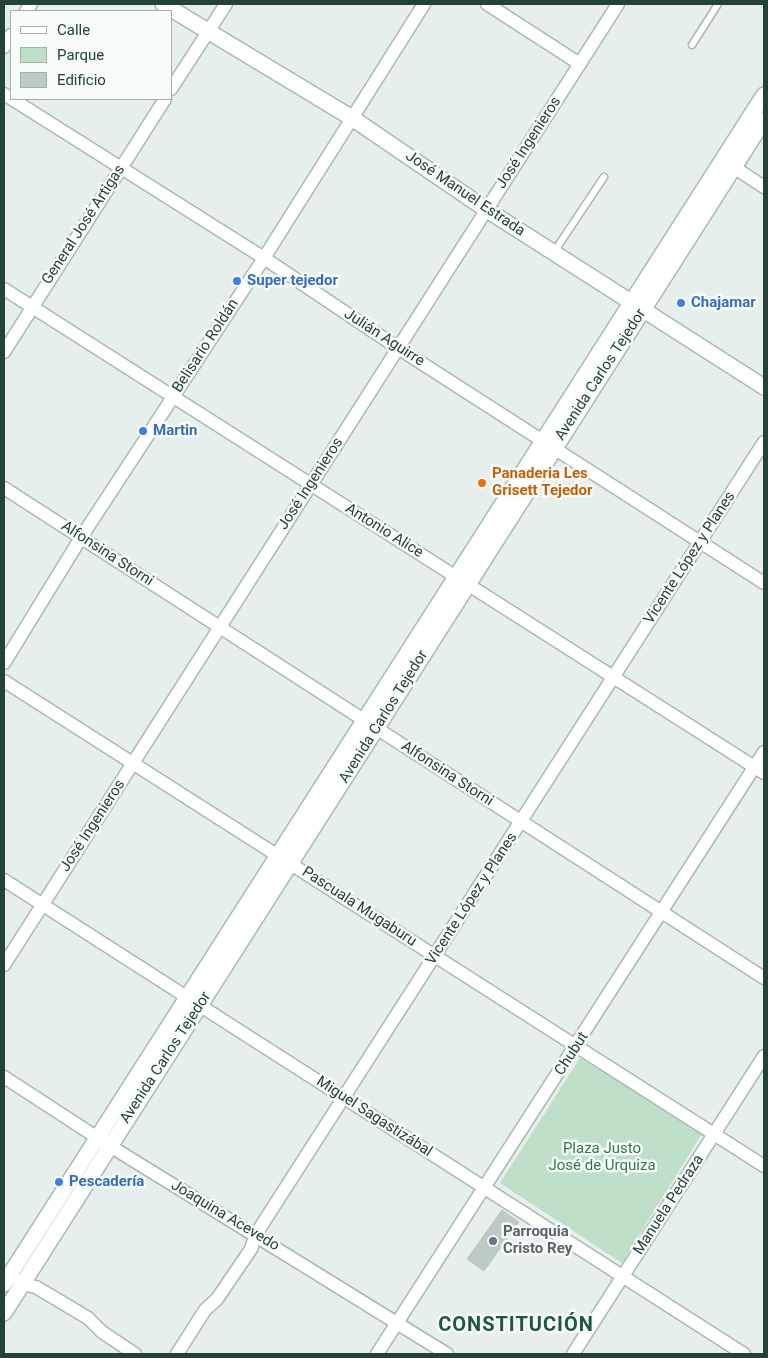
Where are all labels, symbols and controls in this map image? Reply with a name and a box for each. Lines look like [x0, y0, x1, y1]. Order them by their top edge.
legend [10, 10, 172, 100]
text: Calle [57, 21, 90, 39]
text: Parque [57, 46, 104, 64]
text: Edificio [57, 71, 106, 89]
street label: José Ingenieros [493, 94, 565, 192]
street label: José Manuel Estrada [402, 147, 528, 241]
street label: General José Artigas [39, 162, 129, 288]
place label: Super tejedor [247, 272, 338, 290]
marker: Super tejedor [231, 275, 243, 287]
place label: Chajamar [691, 294, 756, 312]
street label: Belisario Roldán [169, 296, 243, 396]
marker: Chajamar [675, 297, 687, 309]
street label: Julián Aguirre [340, 305, 428, 371]
street label: Avenida Carlos Tejedor [552, 306, 650, 444]
place label: Martin [153, 422, 197, 440]
marker: Martin [137, 425, 149, 437]
street label: José Ingenieros [275, 435, 347, 533]
place label: Panaderia Les Grisett Tejedor [492, 465, 593, 500]
marker: Panaderia Les Grisett Tejedor [476, 477, 488, 489]
street label: Vicente López y Planes [640, 488, 740, 628]
street label: Antonio Alice [342, 500, 426, 562]
street label: Alfonsina Storni [58, 518, 156, 590]
street label: Avenida Carlos Tejedor [336, 647, 432, 787]
street label: Alfonsina Storni [398, 738, 496, 810]
street label: José Ingenieros [57, 777, 129, 875]
street label: Vicente López y Planes [422, 829, 522, 969]
street label: Pascuala Mugaburu [298, 863, 420, 951]
street label: Avenida Carlos Tejedor [117, 989, 215, 1127]
street label: Chubut [551, 1029, 593, 1079]
street label: Miguel Sagastizábal [313, 1073, 435, 1161]
park label: Plaza Justo José de Urquiza [548, 1140, 656, 1175]
street label: Manuela Pedraza [630, 1152, 708, 1258]
place label: Pescadería [69, 1173, 144, 1191]
marker: Pescadería [53, 1176, 65, 1188]
street label: Joaquina Acevedo [168, 1177, 282, 1255]
place label: Parroquia Cristo Rey [503, 1223, 572, 1258]
marker: Parroquia Cristo Rey [487, 1235, 499, 1247]
district label: CONSTITUCIÓN [437, 1314, 595, 1338]

